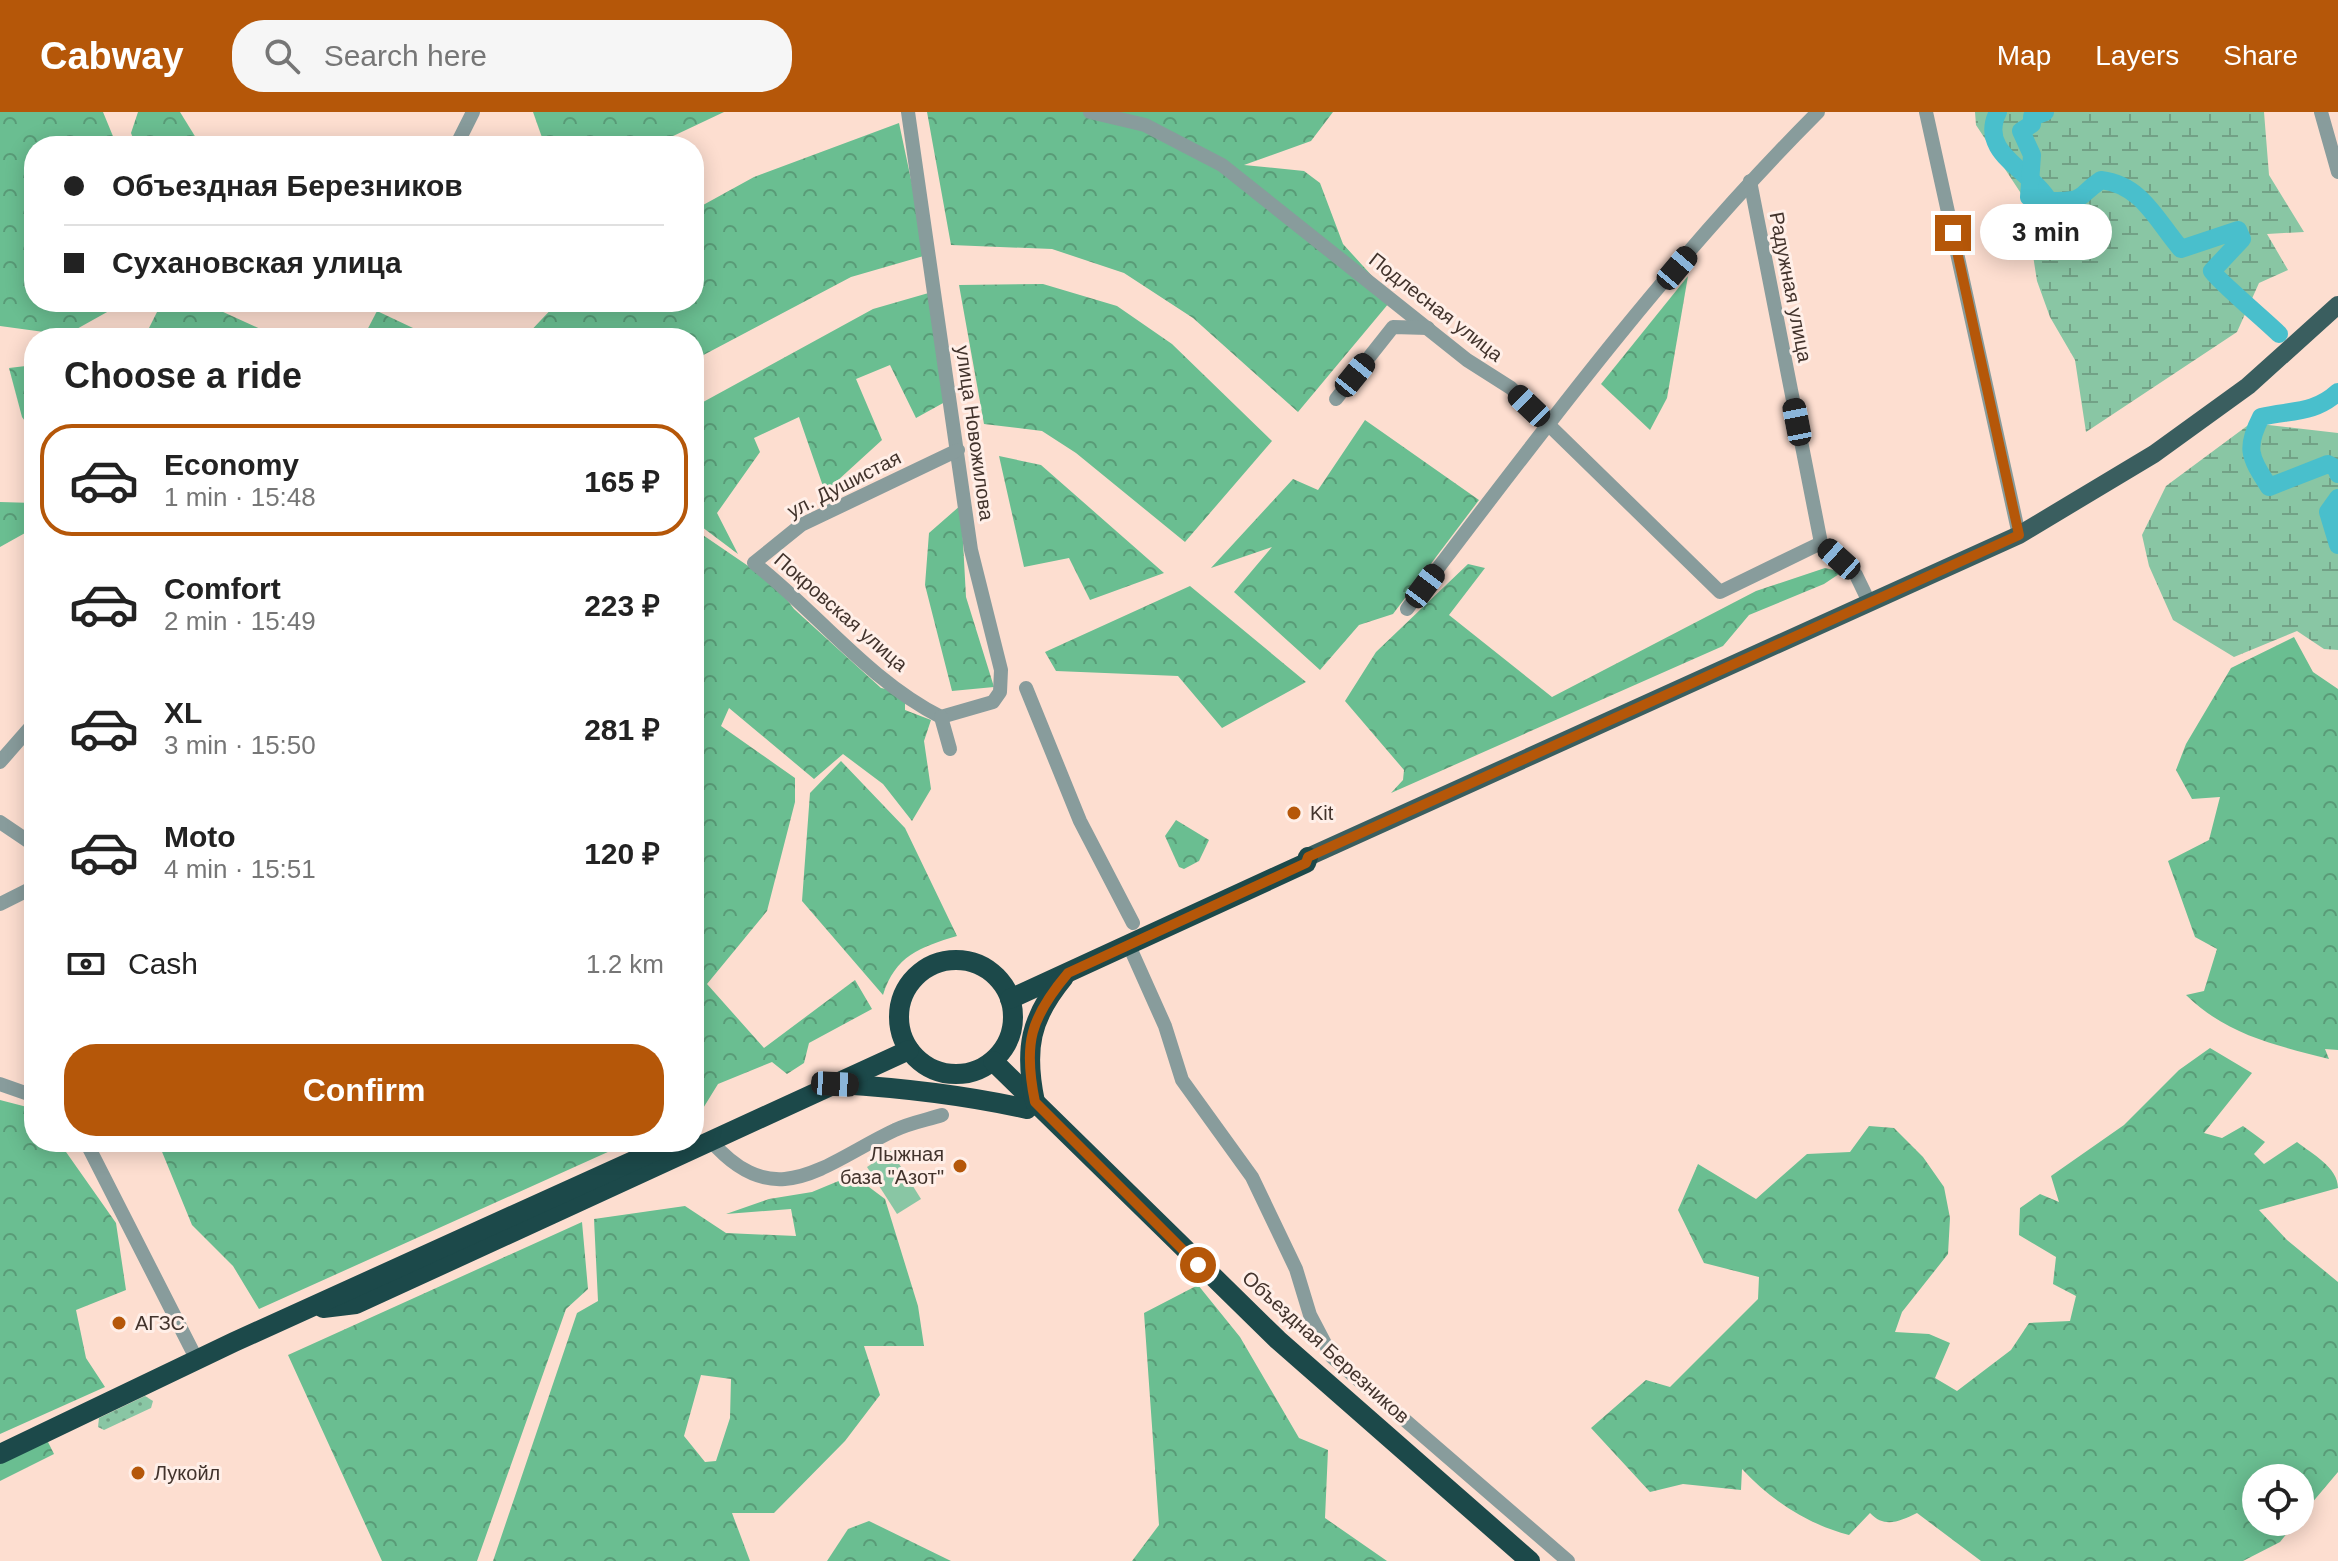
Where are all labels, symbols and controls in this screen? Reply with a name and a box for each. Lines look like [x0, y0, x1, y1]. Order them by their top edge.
search box [232, 20, 792, 92]
icon: search [260, 34, 304, 78]
text: Cabway [40, 35, 184, 77]
text: Search here [324, 39, 487, 72]
text: Map [1997, 40, 2051, 71]
text: Layers [2095, 40, 2179, 71]
text: Share [2223, 40, 2298, 71]
text: Объездная Березников [112, 169, 463, 202]
callout: 3 min [1981, 205, 2113, 261]
street label: Радужная улица [1766, 210, 1817, 365]
route end [1935, 215, 1971, 251]
text: 3 min [2012, 217, 2080, 247]
car [1652, 242, 1702, 294]
text: Сухановская улица [112, 246, 402, 279]
street label: Подлесная улица [1365, 248, 1508, 366]
street label: улица Новожилова [952, 344, 998, 523]
car [1331, 349, 1379, 401]
text: Choose a ride [64, 355, 302, 396]
car [1503, 381, 1555, 431]
car [1781, 396, 1813, 448]
icon: car [68, 444, 140, 516]
street label: ул. Душистая [784, 446, 904, 522]
text: Economy [164, 448, 299, 481]
text: 165 ₽ [584, 465, 660, 498]
text: 1 min · 15:48 [164, 482, 316, 512]
car [1813, 534, 1865, 584]
street label: Покровская улица [770, 548, 912, 676]
car [1401, 560, 1449, 612]
icon: car [68, 568, 140, 640]
text: Comfort [164, 572, 281, 605]
text: 223 ₽ [584, 589, 660, 622]
text: 2 min · 15:49 [164, 606, 316, 636]
icon: car [68, 692, 140, 764]
text: XL [164, 696, 202, 729]
text: 281 ₽ [584, 713, 660, 746]
text: 3 min · 15:50 [164, 730, 316, 760]
place label: Kit [1310, 802, 1334, 824]
marker: Kit [1285, 804, 1303, 822]
icon: car [68, 816, 140, 888]
text: Moto [164, 820, 236, 853]
text: 120 ₽ [584, 837, 660, 870]
text: 4 min · 15:51 [164, 854, 316, 884]
icon: cash [64, 942, 108, 986]
text: Cash [128, 947, 198, 980]
text: 1.2 km [586, 949, 664, 979]
button: Confirm [64, 1044, 664, 1136]
car [810, 1071, 860, 1097]
place label: Лыжная база "Азот" [840, 1143, 944, 1188]
marker: Лыжная база "Азот" [951, 1157, 969, 1175]
route start [1180, 1247, 1216, 1283]
street label: Объездная Березников [1238, 1266, 1414, 1428]
place label: АГЗС [135, 1312, 185, 1334]
marker: АГЗС [110, 1314, 128, 1332]
place label: Лукойл [154, 1462, 220, 1484]
marker: Лукойл [129, 1464, 147, 1482]
map controls [2242, 1464, 2314, 1536]
button: locate [2242, 1464, 2314, 1536]

